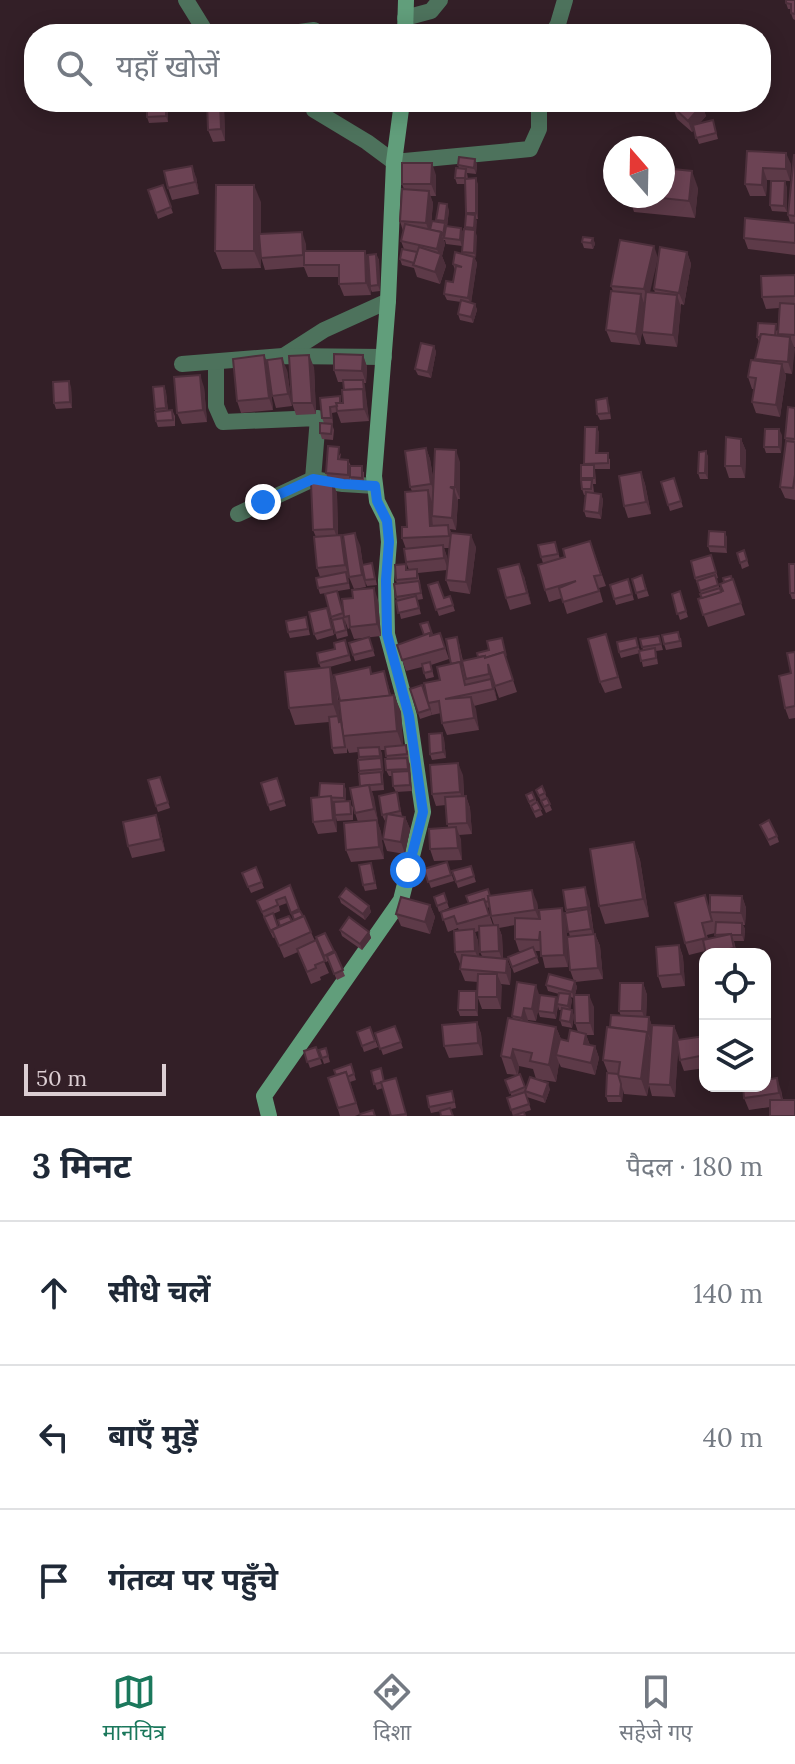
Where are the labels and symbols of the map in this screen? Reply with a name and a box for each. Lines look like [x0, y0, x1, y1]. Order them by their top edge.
north arrow [603, 136, 675, 208]
route end [245, 484, 281, 520]
route start [390, 852, 426, 888]
scale bar [24, 1060, 166, 1096]

